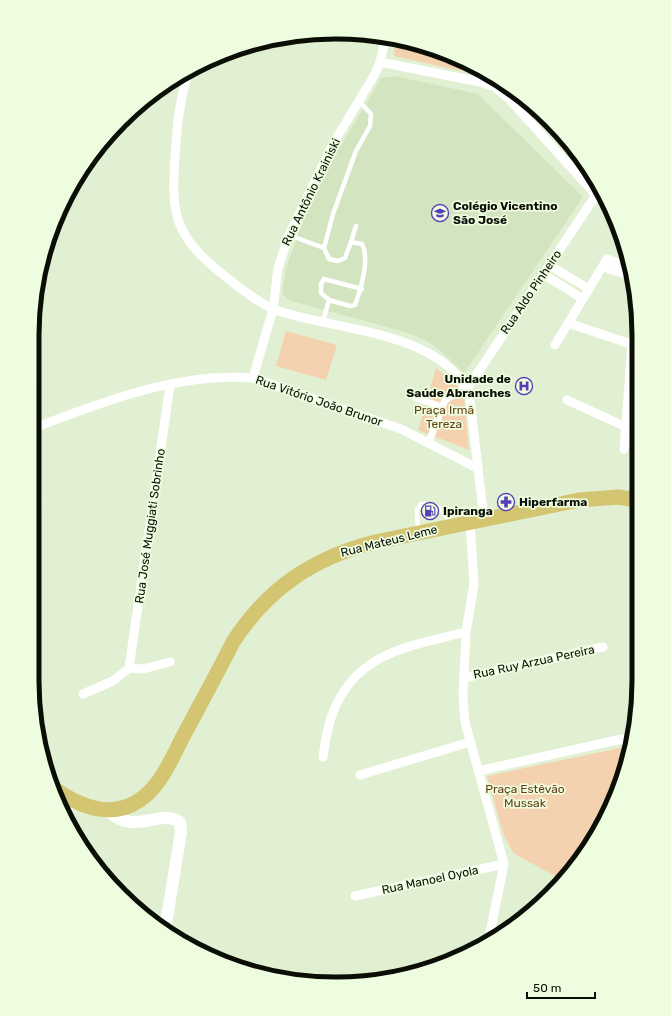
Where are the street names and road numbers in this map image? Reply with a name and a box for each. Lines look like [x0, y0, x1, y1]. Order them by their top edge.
street label: Rua Antônio Krainiski [279, 136, 343, 248]
street label: Rua Aldo Pinheiro [498, 247, 564, 337]
street label: Rua Vitório João Brunor [254, 373, 385, 429]
street label: Rua José Muggiati Sobrinho [132, 447, 168, 604]
street label: Rua Mateus Leme [339, 522, 439, 560]
street label: Rua Ruy Arzua Pereira [472, 642, 596, 682]
street label: Rua Manoel Oyola [380, 863, 480, 897]

